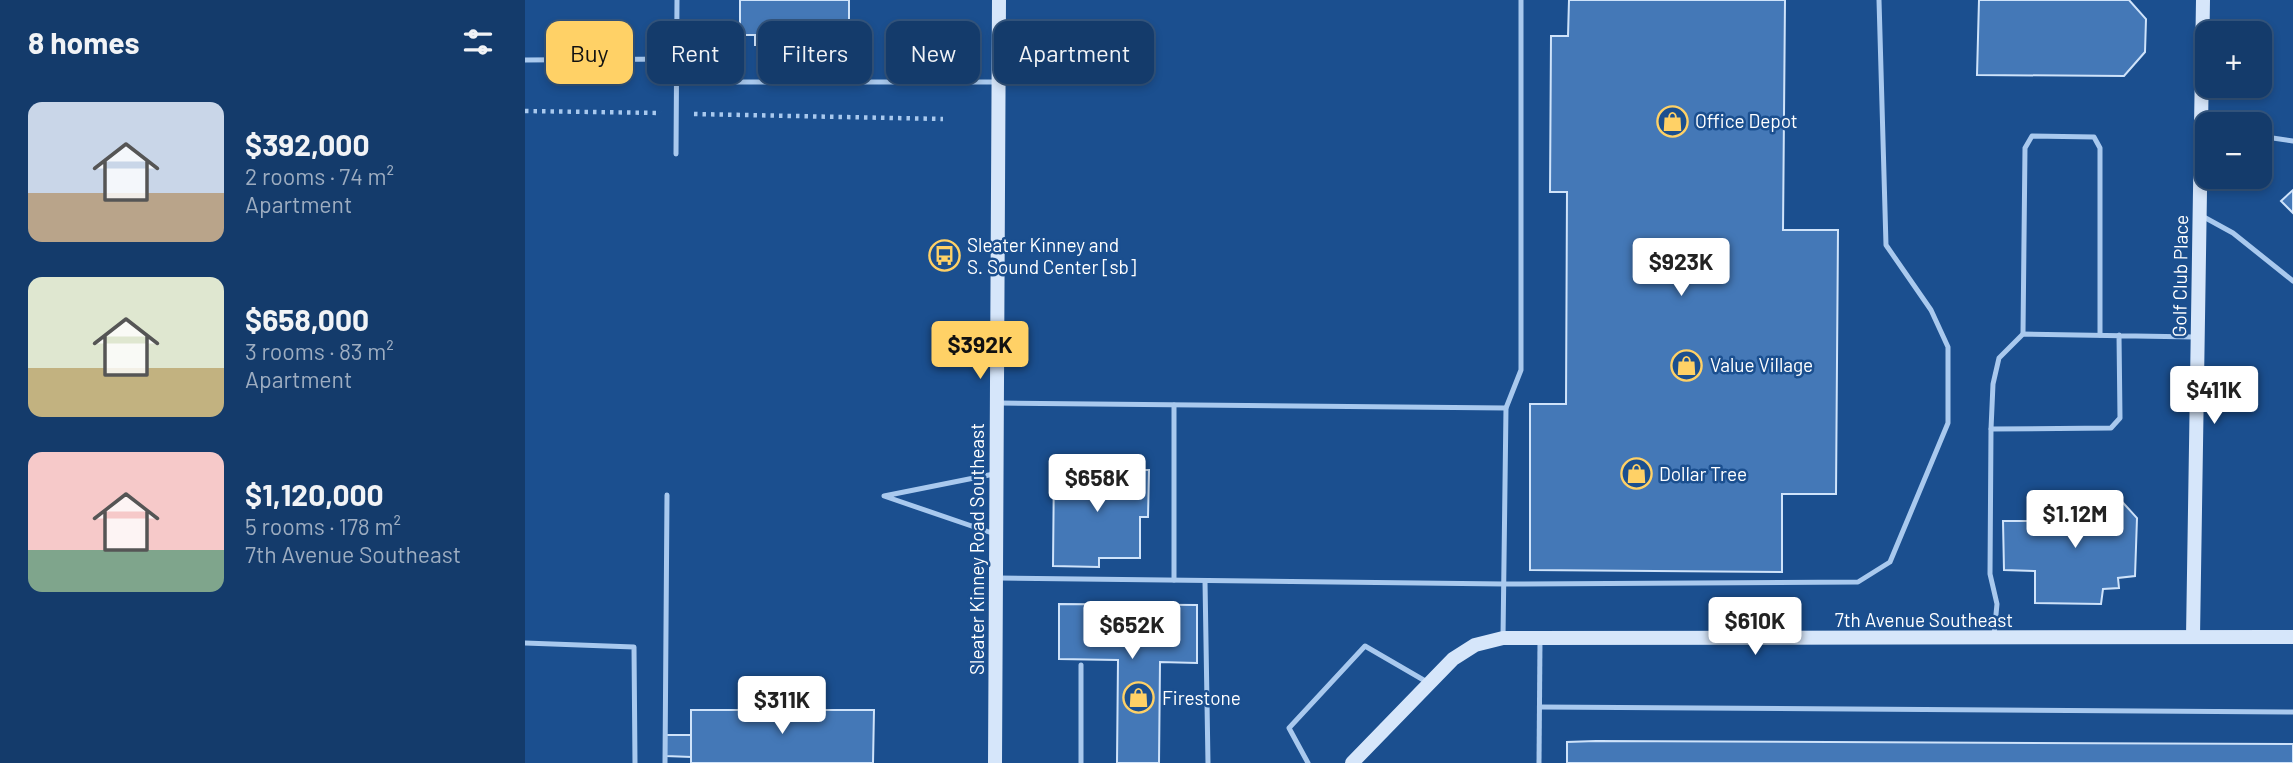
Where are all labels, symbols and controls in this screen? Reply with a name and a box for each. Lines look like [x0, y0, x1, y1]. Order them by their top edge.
chip: Buy [546, 21, 633, 84]
chip: Rent [647, 21, 744, 84]
chip: Filters [758, 21, 872, 84]
chip: New [886, 21, 980, 84]
chip: Apartment [994, 21, 1154, 84]
map controls [2195, 21, 2272, 189]
button: + [2195, 21, 2272, 98]
icon: filters [459, 23, 497, 61]
text: 8 homes [28, 24, 139, 60]
shop icon: Office Depot [1655, 104, 1689, 138]
place label: Office Depot [1695, 109, 1798, 132]
button: − [2195, 112, 2272, 189]
text: $392,000 [245, 126, 370, 162]
icon: home [84, 130, 168, 214]
text: 2 rooms · 74 m² [245, 162, 394, 190]
text: Apartment [245, 190, 352, 218]
street label: Golf Club Place [2167, 215, 2192, 337]
place label: Sleater Kinney and S. Sound Center [sb] [967, 233, 1136, 278]
pin: $923K [1632, 238, 1730, 298]
bus stop icon: Sleater Kinney and S. Sound Center [sb] [927, 239, 961, 273]
text: $923K [1649, 247, 1713, 275]
text: $658,000 [245, 301, 369, 337]
icon: home [84, 305, 168, 389]
pin: $392K [931, 322, 1029, 381]
text: $392K [947, 330, 1013, 358]
text: 3 rooms · 83 m² [245, 337, 394, 365]
shop icon: Value Village [1670, 348, 1704, 382]
place label: Value Village [1710, 353, 1813, 376]
text: Apartment [245, 365, 352, 393]
pin: $411K [2165, 366, 2263, 426]
text: $411K [2186, 375, 2242, 403]
street label: Sleater Kinney Road Southeast [965, 423, 988, 675]
pin: $658K [1048, 454, 1146, 514]
shop icon: Dollar Tree [1619, 457, 1653, 491]
place label: Dollar Tree [1659, 462, 1747, 485]
text: $658K [1065, 463, 1129, 491]
text: $1,120,000 [245, 476, 384, 512]
icon: home [84, 480, 168, 564]
pin: $1.12M [2018, 490, 2132, 550]
text: $1.12M [2043, 499, 2107, 527]
text: 5 rooms · 178 m² [245, 512, 401, 540]
text: 7th Avenue Southeast [245, 540, 461, 568]
pin: $610K [1706, 598, 1804, 657]
pin: $652K [1083, 602, 1181, 661]
text: $610K [1725, 606, 1786, 634]
street label: 7th Avenue Southeast [1835, 608, 2013, 631]
text: $652K [1099, 610, 1165, 638]
pin: $311K [733, 676, 831, 736]
shop icon: Firestone [1122, 681, 1156, 715]
text: $311K [754, 685, 810, 713]
place label: Firestone [1162, 686, 1241, 709]

